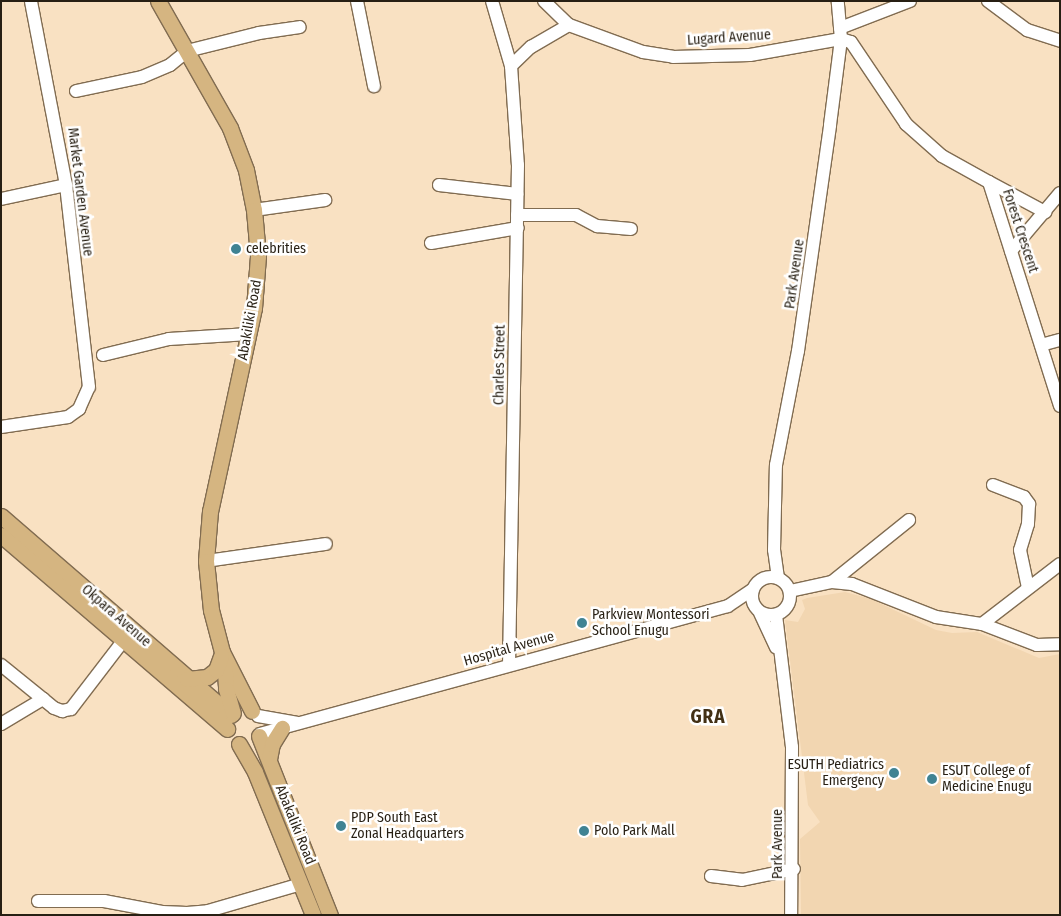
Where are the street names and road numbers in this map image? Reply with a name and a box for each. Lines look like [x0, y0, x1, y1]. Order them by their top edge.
street label: Lugard Avenue [687, 27, 771, 49]
street label: Market Garden Avenue [64, 127, 96, 257]
street label: Forest Crescent [999, 187, 1041, 275]
street label: Park Avenue [782, 238, 808, 310]
street label: Abakiliki Road [235, 279, 265, 361]
street label: Charles Street [491, 325, 509, 405]
street label: Okpara Avenue [78, 581, 154, 651]
street label: Hospital Avenue [462, 628, 556, 670]
street label: Abakaliki Road [271, 783, 319, 867]
street label: Park Avenue [770, 809, 786, 879]

